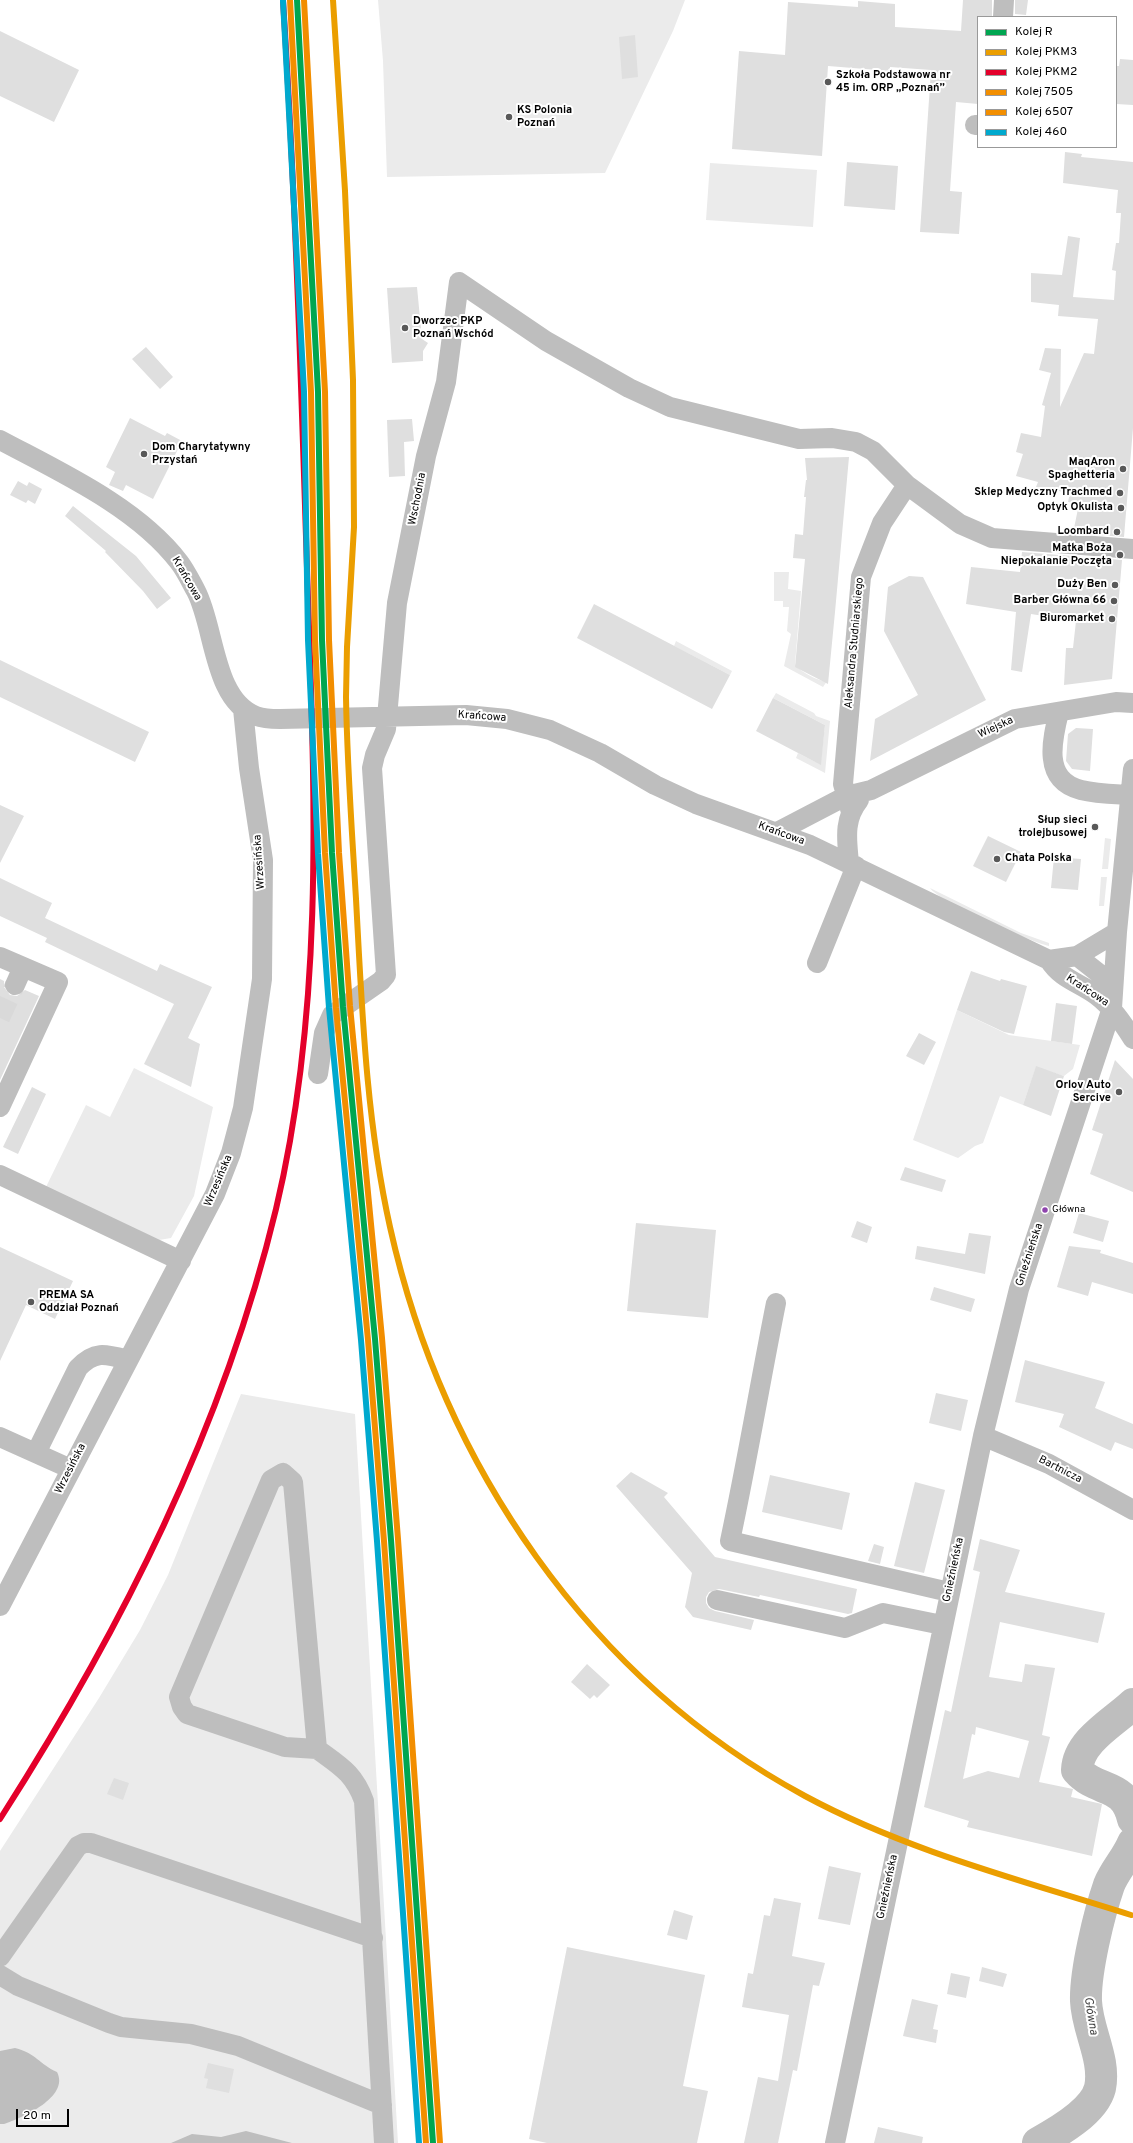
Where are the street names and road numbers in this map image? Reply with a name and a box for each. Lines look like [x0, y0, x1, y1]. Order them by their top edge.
street label: Wschodnia [406, 472, 430, 526]
street label: Krańcowa [168, 555, 204, 603]
street label: Aleksandra Studniarskiego [843, 577, 867, 709]
street label: Krańcowa [457, 709, 507, 725]
street label: Wiejska [976, 714, 1016, 742]
street label: Krańcowa [756, 819, 806, 849]
street label: Wrzesińska [252, 834, 268, 890]
street label: Krańcowa [1063, 972, 1111, 1010]
street label: Wrzesińska [202, 1153, 236, 1209]
street label: Gnieźnieńska [1014, 1222, 1046, 1288]
street label: Wrzesińska [53, 1442, 89, 1496]
street label: Bartnicza [1036, 1453, 1084, 1487]
street label: Gnieźnieńska [941, 1537, 967, 1603]
street label: Gnieźnieńska [875, 1854, 901, 1920]

